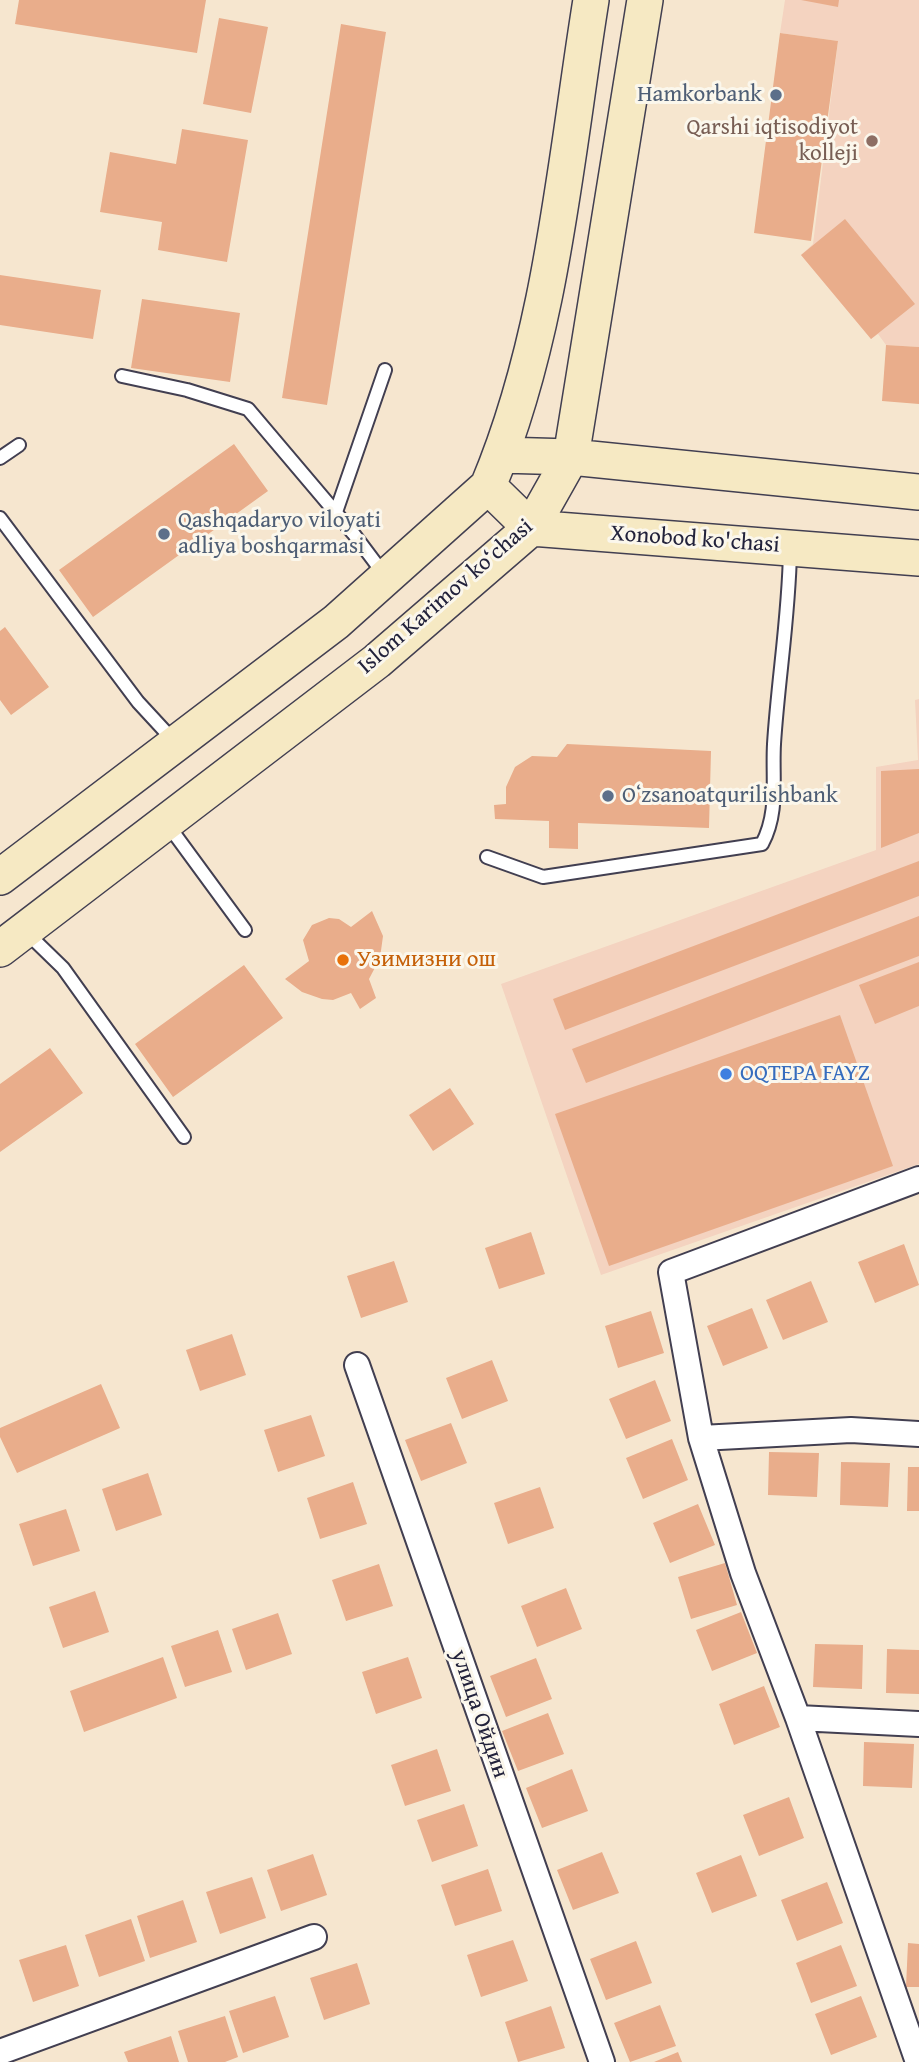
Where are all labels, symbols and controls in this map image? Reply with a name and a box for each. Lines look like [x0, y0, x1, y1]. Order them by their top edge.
place label: Hamkorbank [637, 81, 762, 109]
marker: Hamkorbank [768, 87, 784, 103]
place label: Qarshi iqtisodiyot kolleji [687, 114, 858, 168]
marker: Qarshi iqtisodiyot kolleji [864, 133, 880, 149]
place label: Qashqadaryo viloyati adliya boshqarmasi [178, 507, 381, 561]
street label: Islom Karimov ko‘chasi [353, 513, 539, 681]
street label: Xonobod ko'chasi [609, 520, 781, 560]
marker: Qashqadaryo viloyati adliya boshqarmasi [156, 526, 172, 542]
place label: Oʻzsanoatqurilishbank [622, 782, 838, 810]
marker: Oʻzsanoatqurilishbank [600, 788, 616, 804]
place label: Узимизни ош [357, 946, 496, 974]
marker: Узимизни ош [335, 952, 351, 968]
place label: OQTEPA FAYZ [740, 1060, 870, 1088]
marker: OQTEPA FAYZ [718, 1066, 734, 1082]
street label: улица Ойдин [444, 1646, 514, 1782]

